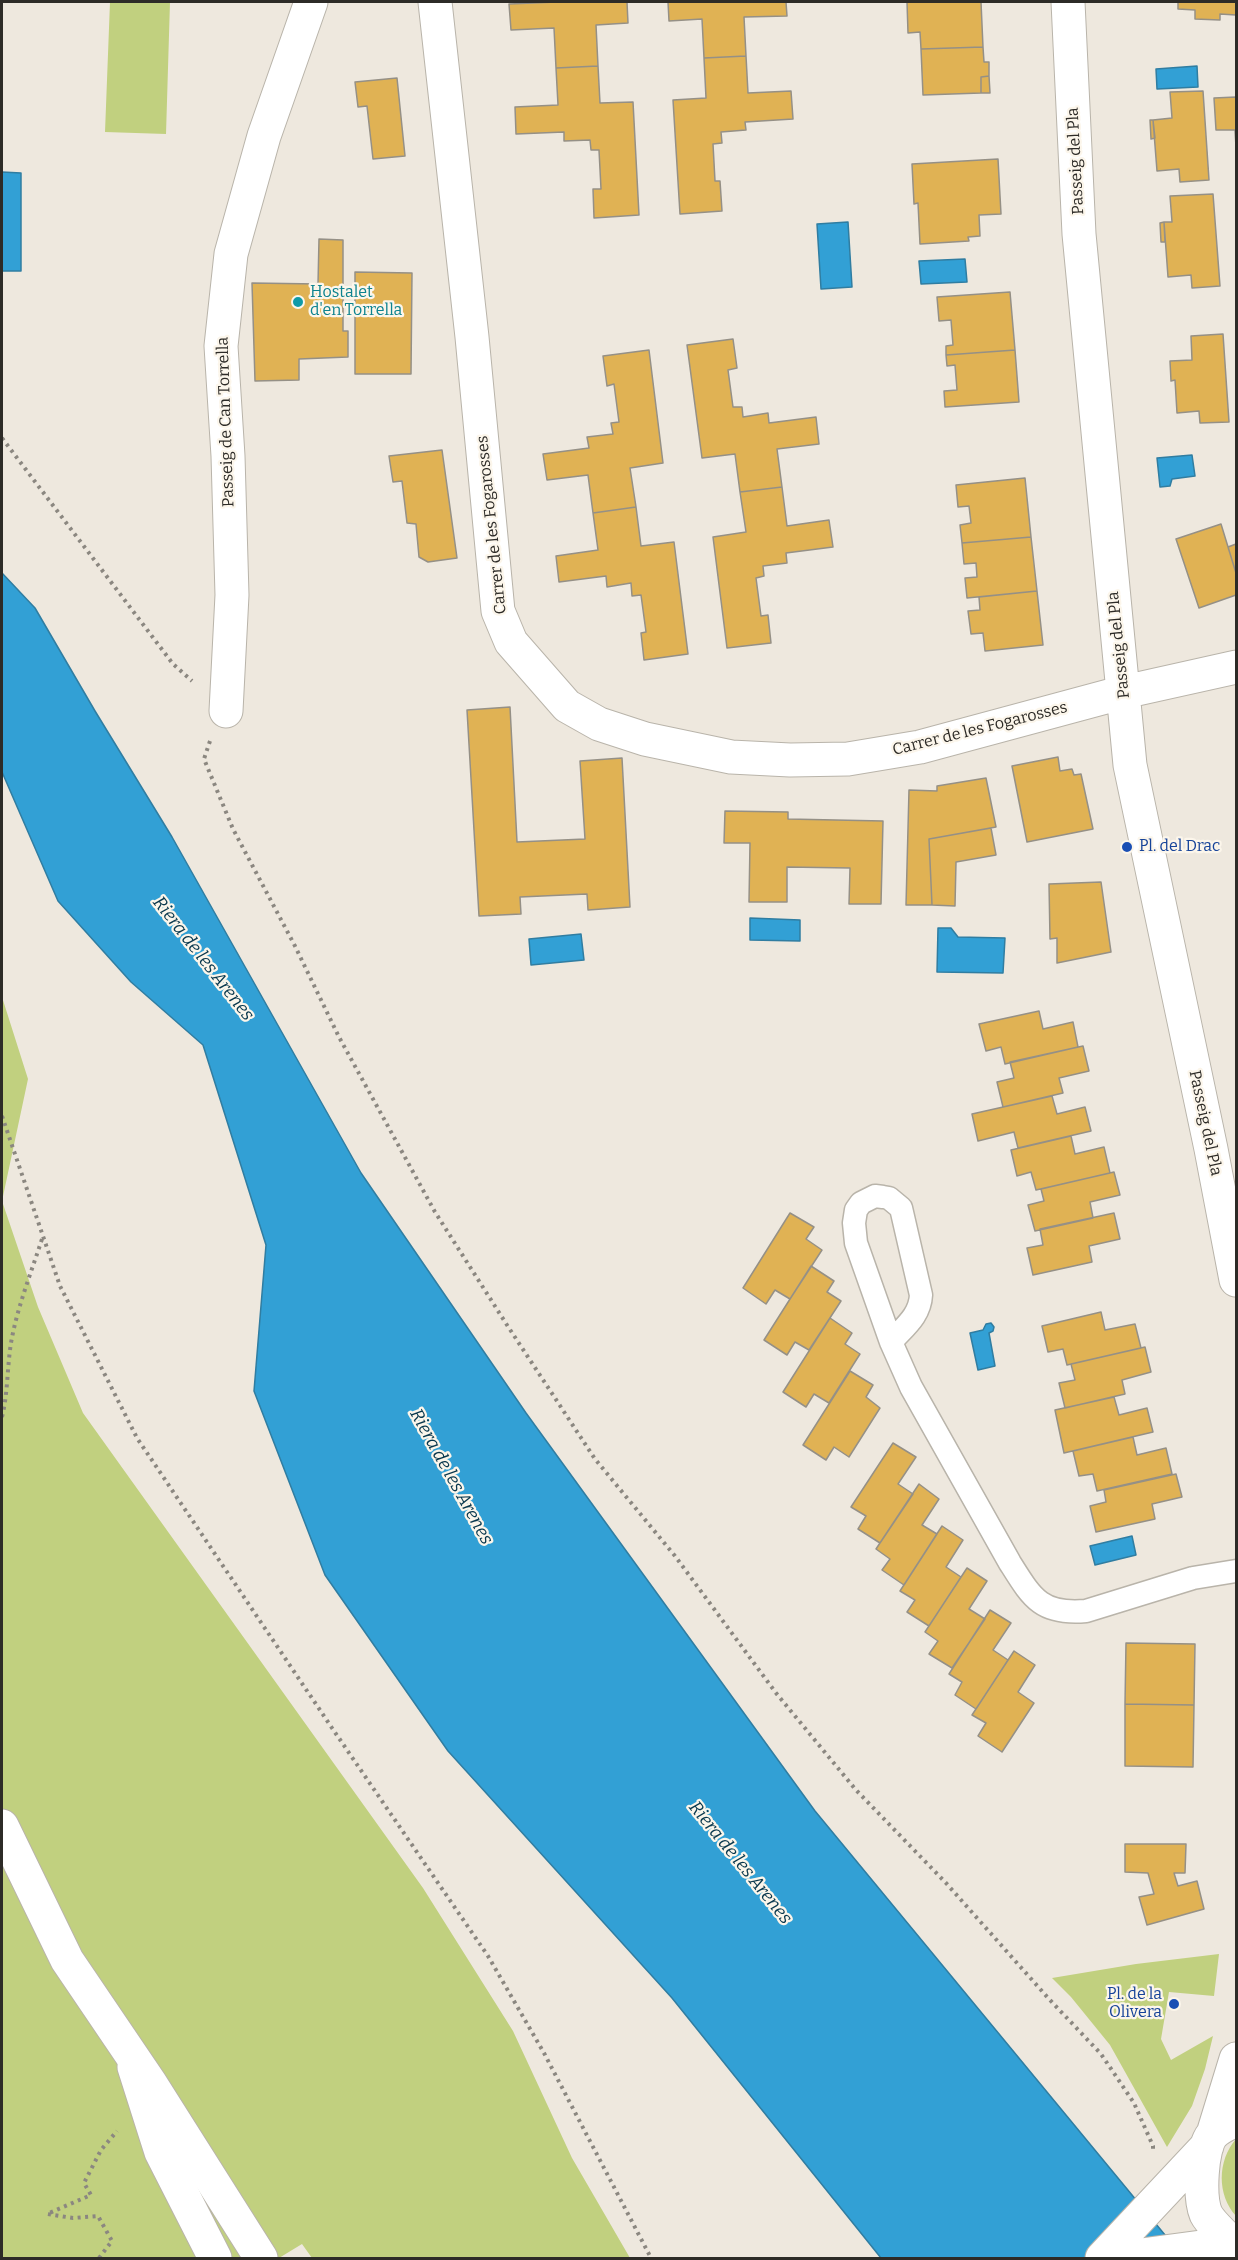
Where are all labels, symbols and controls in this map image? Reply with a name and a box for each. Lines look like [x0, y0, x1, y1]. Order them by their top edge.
street label: Passeig del Pla [1064, 107, 1088, 215]
place label: Hostalet d'en Torrella [310, 283, 402, 321]
marker: Hostalet d'en Torrella [291, 295, 305, 309]
street label: Passeig de Can Torrella [213, 337, 239, 507]
street label: Carrer de les Fogarosses [473, 435, 511, 615]
street label: Passeig del Pla [1104, 591, 1134, 699]
street label: Carrer de les Fogarosses [891, 698, 1069, 760]
place label: Pl. del Drac [1139, 837, 1220, 857]
marker: Pl. del Drac [1120, 840, 1134, 854]
water label: Riera de les Arenes [148, 893, 258, 1025]
street label: Passeig del Pla [1184, 1068, 1226, 1178]
water label: Riera de les Arenes [405, 1405, 497, 1549]
water label: Riera de les Arenes [684, 1797, 796, 1929]
place label: Pl. de la Olivera [1107, 1985, 1162, 2023]
marker: Pl. de la Olivera [1167, 1997, 1181, 2011]

